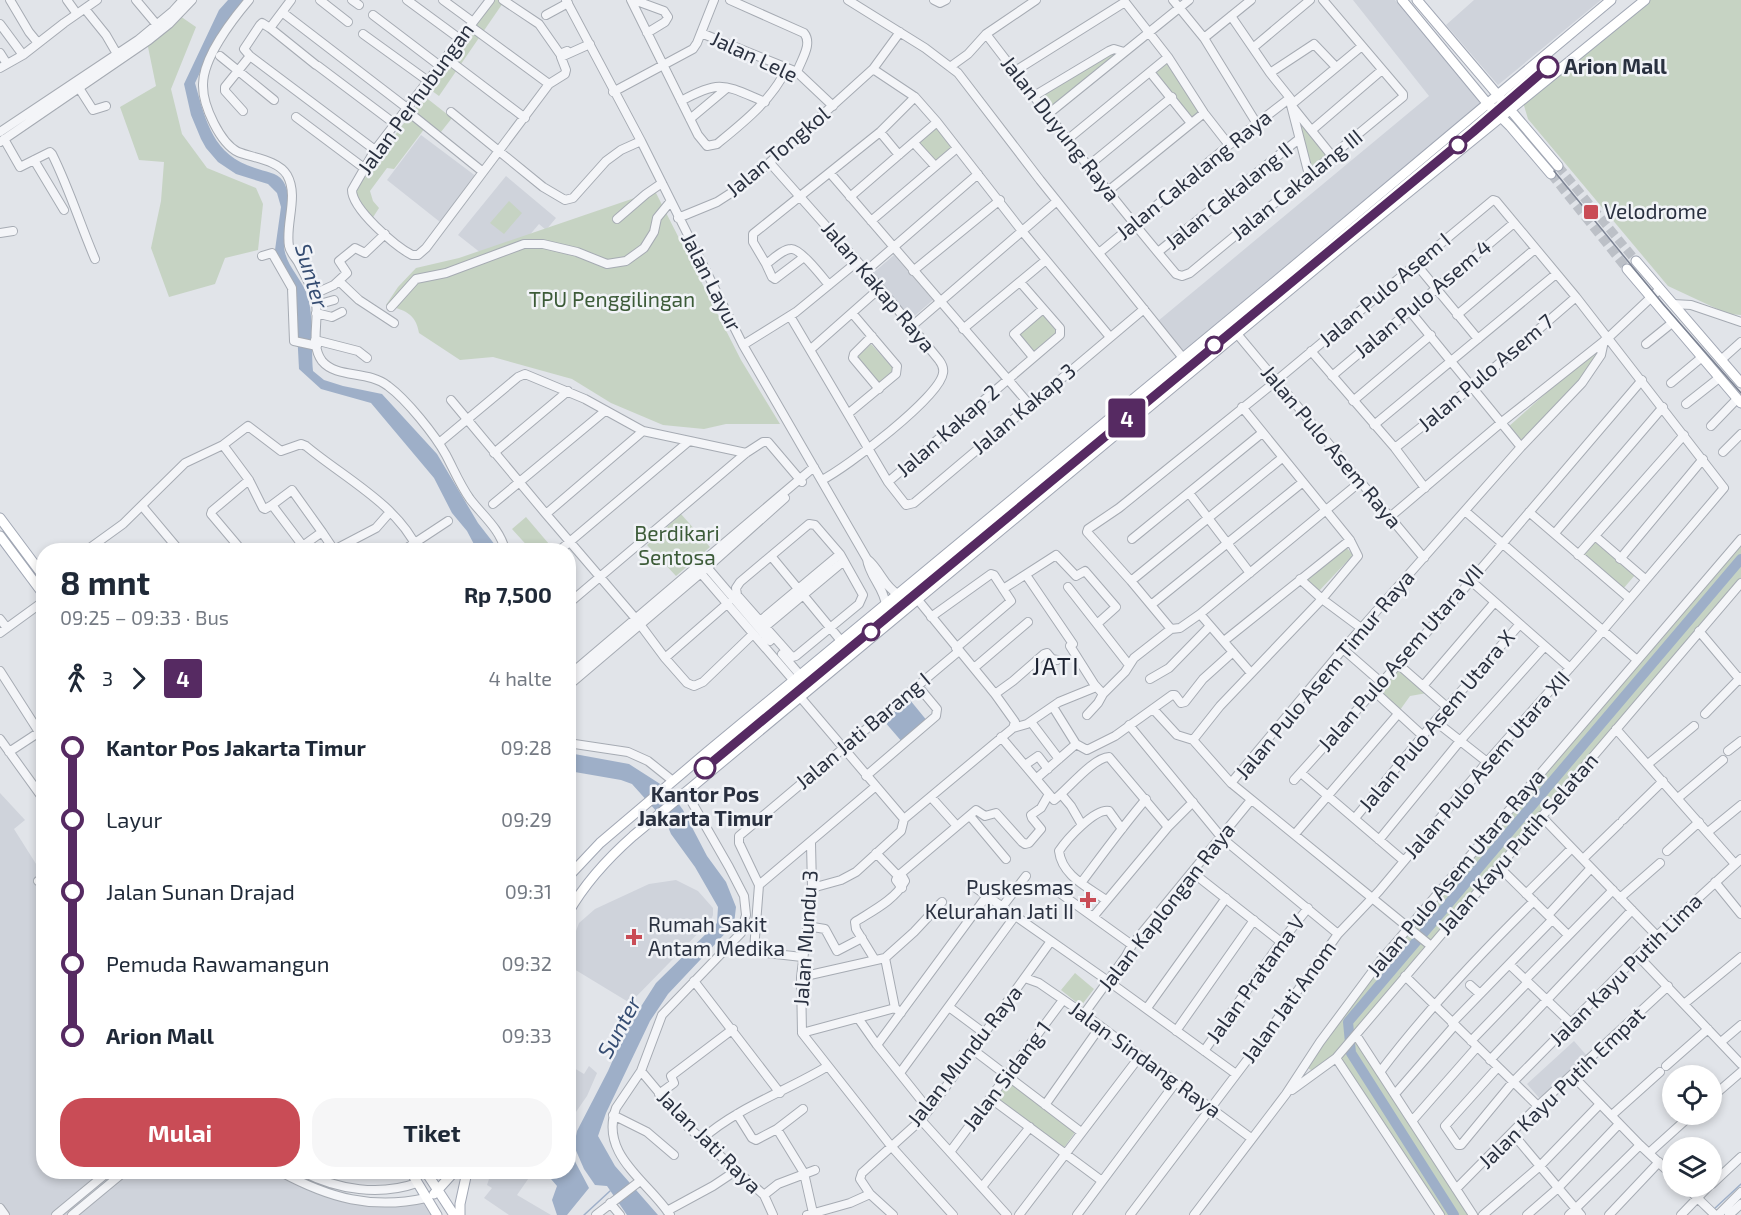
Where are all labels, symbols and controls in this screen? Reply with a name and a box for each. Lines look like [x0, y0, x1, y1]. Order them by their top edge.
street label: Jalan Perhubungan [351, 18, 478, 179]
street label: Jalan Lele [707, 25, 802, 87]
street label: Jalan Duyung Raya [997, 50, 1126, 206]
place label: Arion Mall [1564, 53, 1667, 78]
marker: Arion Mall [1537, 56, 1559, 78]
street label: Jalan Tongkol [720, 100, 834, 201]
street label: Jalan Cakalang Raya [1110, 104, 1276, 244]
street label: Jalan Cakalang III [1226, 124, 1368, 246]
unlabelled marker [1449, 136, 1467, 154]
street label: Jalan Cakalang II [1160, 137, 1298, 255]
place label: Velodrome [1604, 198, 1707, 223]
marker: Velodrome [1582, 203, 1600, 221]
street label: Jalan Kakap Raya [817, 215, 941, 357]
street label: Jalan Pulo Asem I [1313, 227, 1455, 351]
street label: Jalan Layur [677, 228, 748, 335]
street label: Jalan Pulo Asem 4 [1348, 233, 1496, 362]
water label: Sunter [291, 240, 335, 312]
park label: TPU Penggilingan [529, 286, 695, 311]
street label: Jalan Pulo Asem 7 [1412, 308, 1558, 436]
unlabelled marker [1205, 336, 1223, 354]
street label: Jalan Kakap 3 [966, 357, 1080, 459]
street label: Jalan Pulo Asem Raya [1257, 359, 1408, 533]
street label: Jalan Kakap 2 [890, 378, 1004, 481]
line badge: 4 [1108, 398, 1146, 438]
text: 4 [1120, 406, 1134, 431]
park label: Berdikari Sentosa [634, 520, 720, 569]
street label: Jalan Pulo Asem Utara VII [1312, 558, 1488, 756]
text: 8 mnt [60, 562, 150, 602]
street label: Jalan Pulo Asem Timur Raya [1229, 564, 1419, 784]
text: Rp 7,500 [464, 581, 552, 607]
text: 09:25 – 09:33 · Bus [60, 605, 229, 629]
unlabelled marker [862, 623, 880, 641]
street label: Jalan Pulo Asem Utara X [1353, 624, 1519, 816]
district label: JATI [1032, 651, 1080, 680]
icon: walk [60, 662, 93, 695]
icon: forward [122, 662, 155, 695]
street label: Jalan Pulo Asem Utara XII [1398, 665, 1574, 863]
text: 3 [102, 666, 113, 690]
text: 4 [176, 666, 190, 691]
text: 4 halte [488, 666, 552, 690]
street label: Jalan Jati Barang I [790, 666, 934, 793]
text: Kantor Pos Jakarta Timur [106, 734, 366, 760]
text: 09:28 [500, 735, 552, 759]
street label: Jalan Kayu Putih Selatan [1431, 747, 1602, 939]
marker: Kantor Pos Jakarta Timur [694, 757, 716, 779]
street label: Jalan Pulo Asem Utara Raya [1361, 763, 1549, 981]
place label: Kantor Pos Jakarta Timur [637, 781, 773, 830]
text: Layur [106, 806, 162, 832]
text: 09:29 [501, 807, 552, 831]
street label: Jalan Kaplongan Raya [1092, 817, 1239, 995]
street label: Jalan Mundu 3 [787, 869, 822, 1007]
place label: Puskesmas Kelurahan Jati II [925, 874, 1074, 923]
text: Jalan Sunan Drajad [106, 878, 295, 904]
text: 09:31 [505, 879, 552, 903]
street label: Jalan Kayu Putih Lima [1543, 887, 1706, 1050]
marker: Puskesmas Kelurahan Jati II [1079, 891, 1097, 909]
street label: Jalan Pratama V [1200, 909, 1310, 1047]
place label: Rumah Sakit Antam Medika [648, 911, 785, 960]
marker: Rumah Sakit Antam Medika [625, 928, 643, 946]
street label: Jalan Jati Anom [1235, 935, 1340, 1067]
text: Pemuda Rawamangun [106, 950, 330, 976]
text: 09:32 [501, 951, 552, 975]
street label: Jalan Mundu Raya [901, 980, 1027, 1130]
water label: Sunter [591, 990, 646, 1062]
street label: Jalan Sindang Raya [1065, 995, 1227, 1122]
street label: Jalan Kayu Putih Empat [1473, 1001, 1649, 1173]
street label: Jalan Sidang 1 [956, 1015, 1055, 1135]
text: Arion Mall [106, 1022, 214, 1048]
text: 09:33 [502, 1023, 552, 1047]
map controls [1662, 1065, 1722, 1197]
button: locate [1662, 1065, 1722, 1125]
street label: Jalan Jati Raya [653, 1084, 767, 1198]
button: Mulai [60, 1098, 300, 1167]
button: Tiket [312, 1098, 552, 1167]
button: layers [1662, 1137, 1722, 1197]

